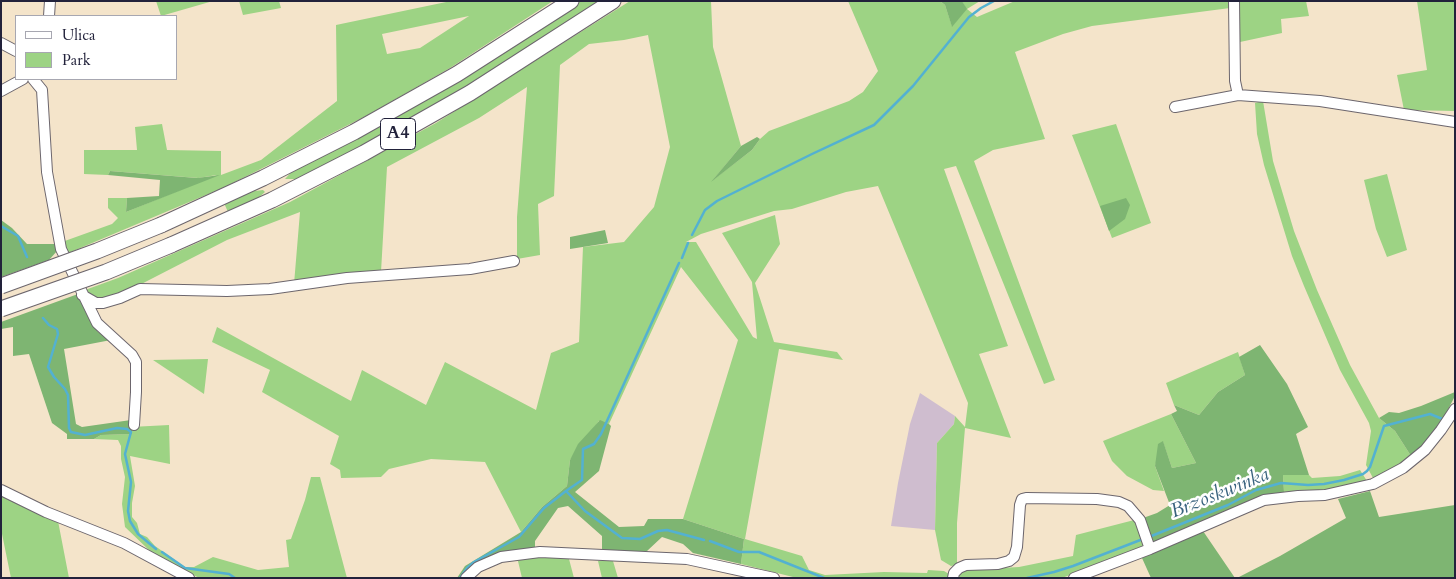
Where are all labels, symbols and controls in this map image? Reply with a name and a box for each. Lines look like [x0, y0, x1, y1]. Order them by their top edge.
legend [15, 15, 178, 80]
text: Ulica [62, 25, 96, 45]
text: Park [62, 50, 91, 70]
road number: A4 [380, 118, 416, 150]
water label: Brzoskwinka [1167, 463, 1273, 525]

